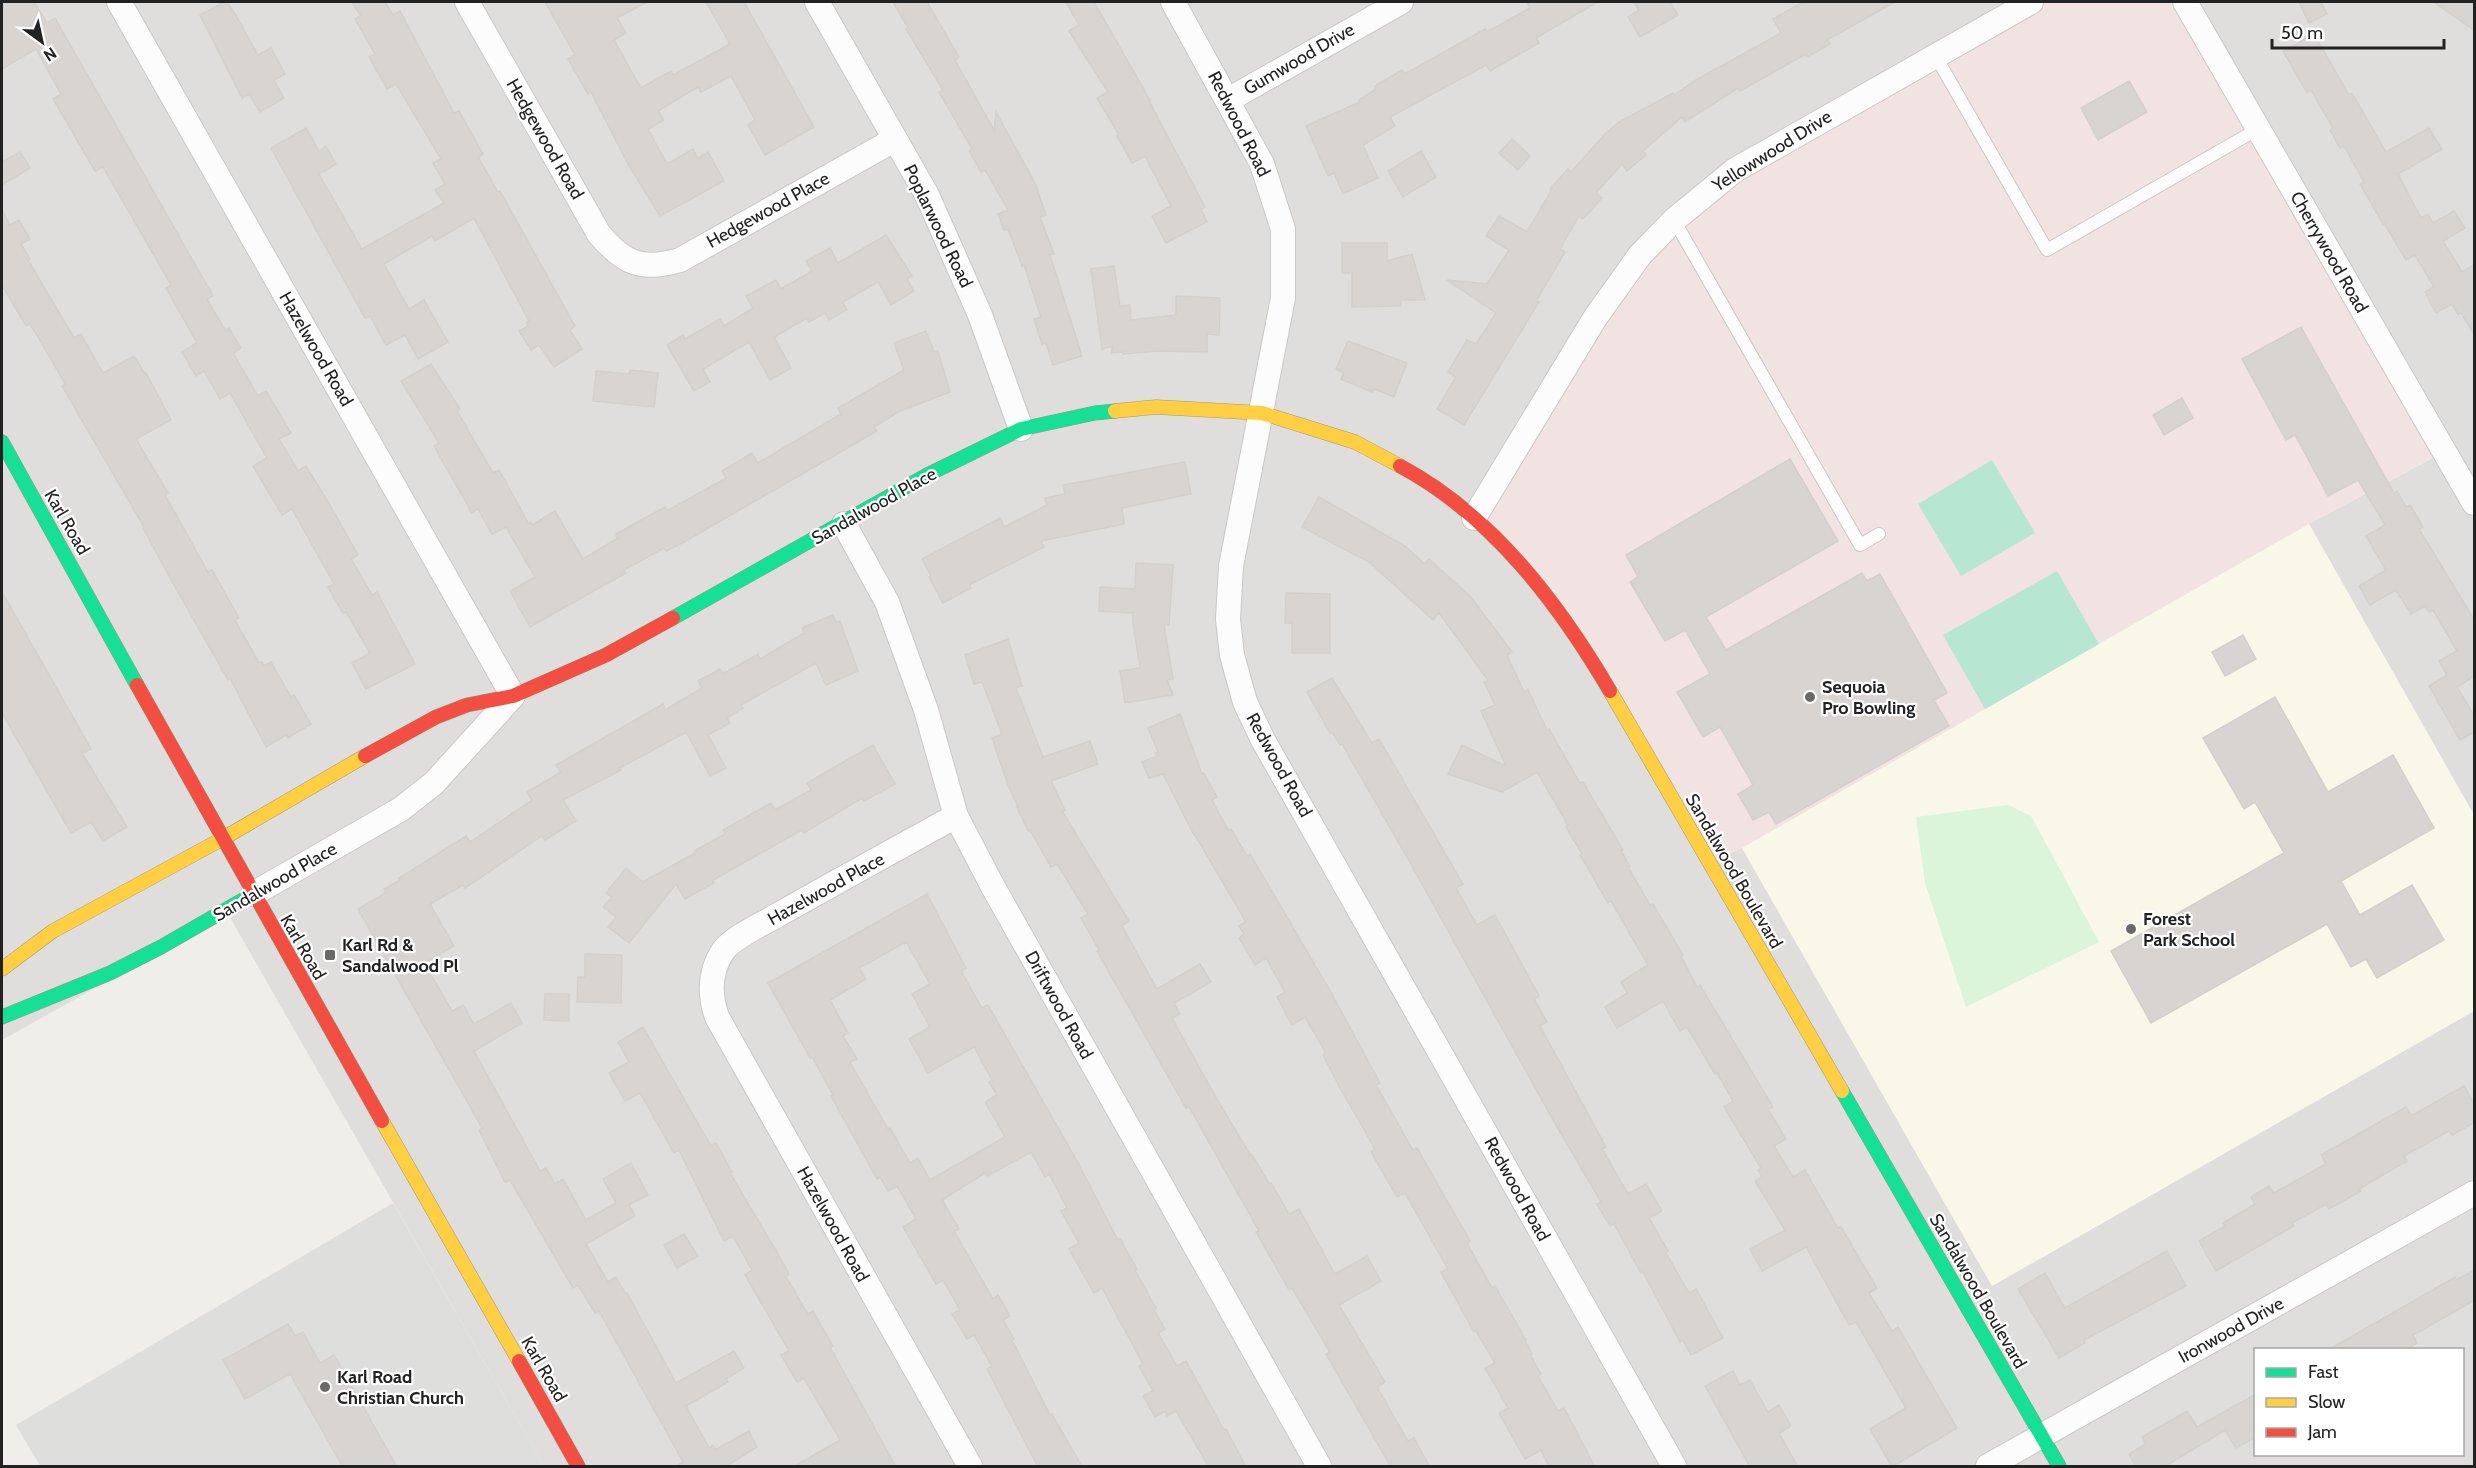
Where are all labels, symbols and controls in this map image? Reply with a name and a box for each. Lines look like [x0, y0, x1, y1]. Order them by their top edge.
north arrow [12, 12, 72, 72]
scale bar [2272, 12, 2444, 50]
street label: Gumwood Drive [1240, 18, 1358, 100]
text: 50 m [2281, 22, 2323, 44]
text: N [40, 43, 60, 65]
street label: Redwood Road [1203, 68, 1275, 180]
street label: Hedgewood Road [502, 75, 588, 203]
street label: Yellowwood Drive [1708, 106, 1836, 197]
street label: Poplarwood Road [899, 161, 977, 291]
street label: Hedgewood Place [703, 167, 833, 253]
street label: Cherrywood Road [2285, 187, 2373, 317]
street label: Hazelwood Road [274, 288, 358, 410]
street label: Sandalwood Place [808, 463, 940, 549]
street label: Karl Road [40, 485, 94, 559]
place label: Sequoia Pro Bowling [1822, 676, 1915, 719]
marker: Sequoia Pro Bowling [1803, 690, 1817, 704]
street label: Redwood Road [1241, 709, 1317, 821]
street label: Sandalwood Boulevard [1681, 790, 1787, 952]
street label: Sandalwood Place [209, 838, 341, 926]
street label: Hazelwood Place [764, 848, 888, 930]
place label: Forest Park School [2143, 908, 2235, 951]
street label: Karl Road [276, 910, 330, 984]
marker: Forest Park School [2124, 922, 2138, 936]
place label: Karl Rd & Sandalwood Pl [342, 934, 459, 977]
street label: Driftwood Road [1020, 947, 1098, 1063]
marker: Karl Rd & Sandalwood Pl [323, 948, 337, 962]
street label: Redwood Road [1479, 1133, 1555, 1245]
street label: Hazelwood Road [792, 1162, 874, 1286]
street label: Sandalwood Boulevard [1925, 1210, 2031, 1372]
street label: Ironwood Drive [2175, 1292, 2287, 1368]
street label: Karl Road [517, 1332, 571, 1406]
legend [2254, 1348, 2464, 1456]
text: Fast [2308, 1361, 2339, 1383]
place label: Karl Road Christian Church [337, 1366, 464, 1409]
marker: Karl Road Christian Church [318, 1380, 332, 1394]
text: Slow [2308, 1391, 2345, 1413]
text: Jam [2307, 1421, 2337, 1443]

